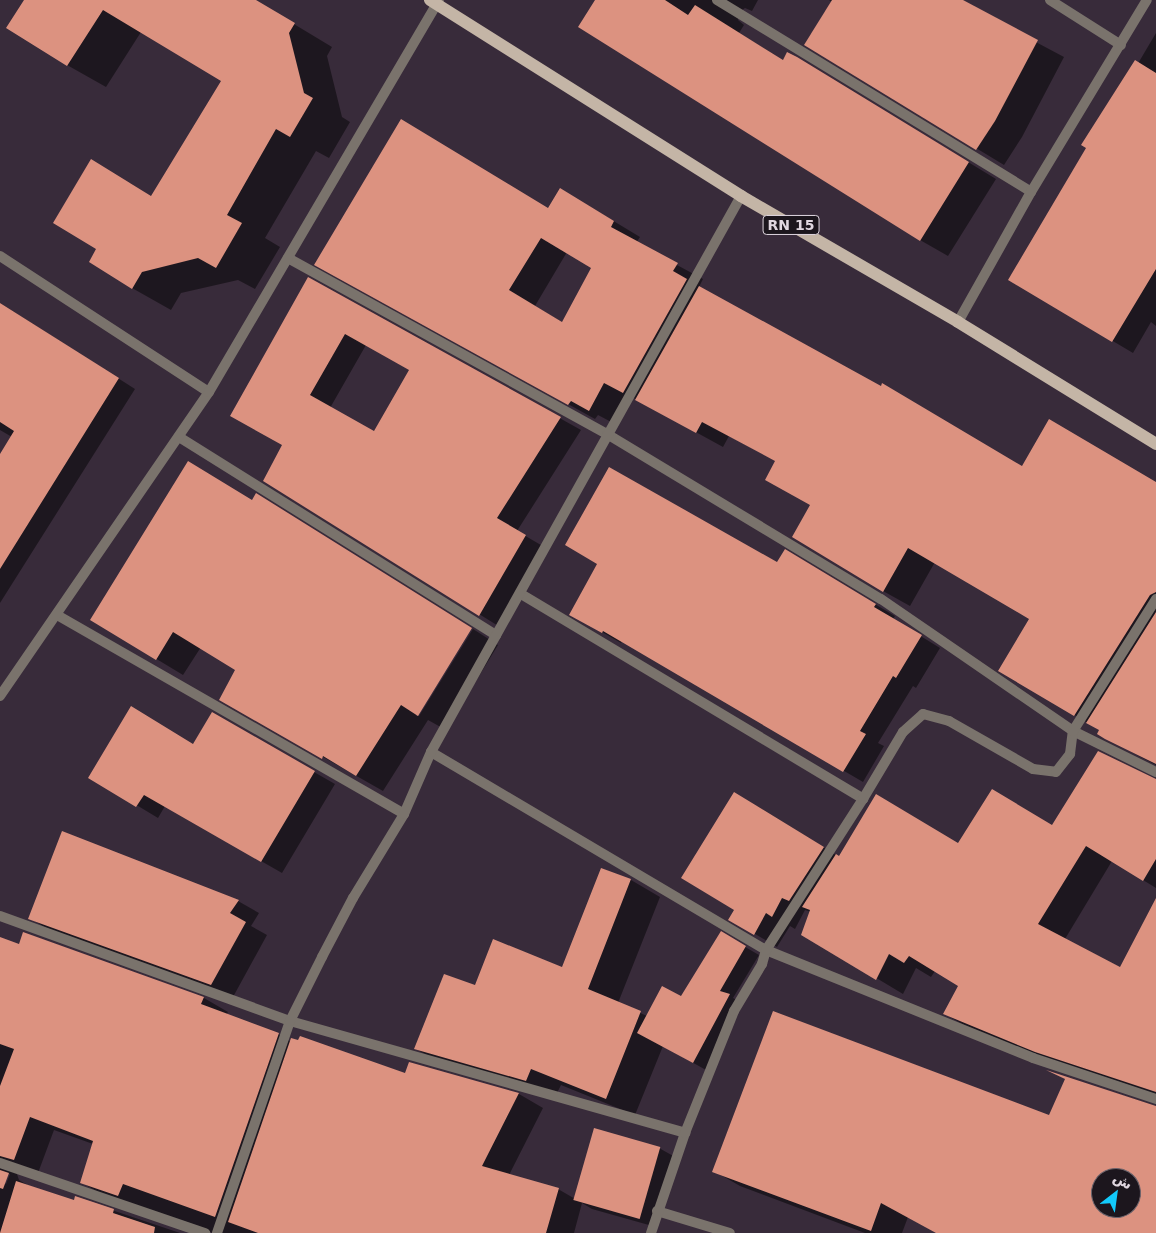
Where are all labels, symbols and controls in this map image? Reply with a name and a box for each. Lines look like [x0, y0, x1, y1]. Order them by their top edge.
road number: RN 15 [762, 214, 820, 236]
north arrow [1091, 1168, 1141, 1218]
text: ش [1111, 1169, 1135, 1193]

